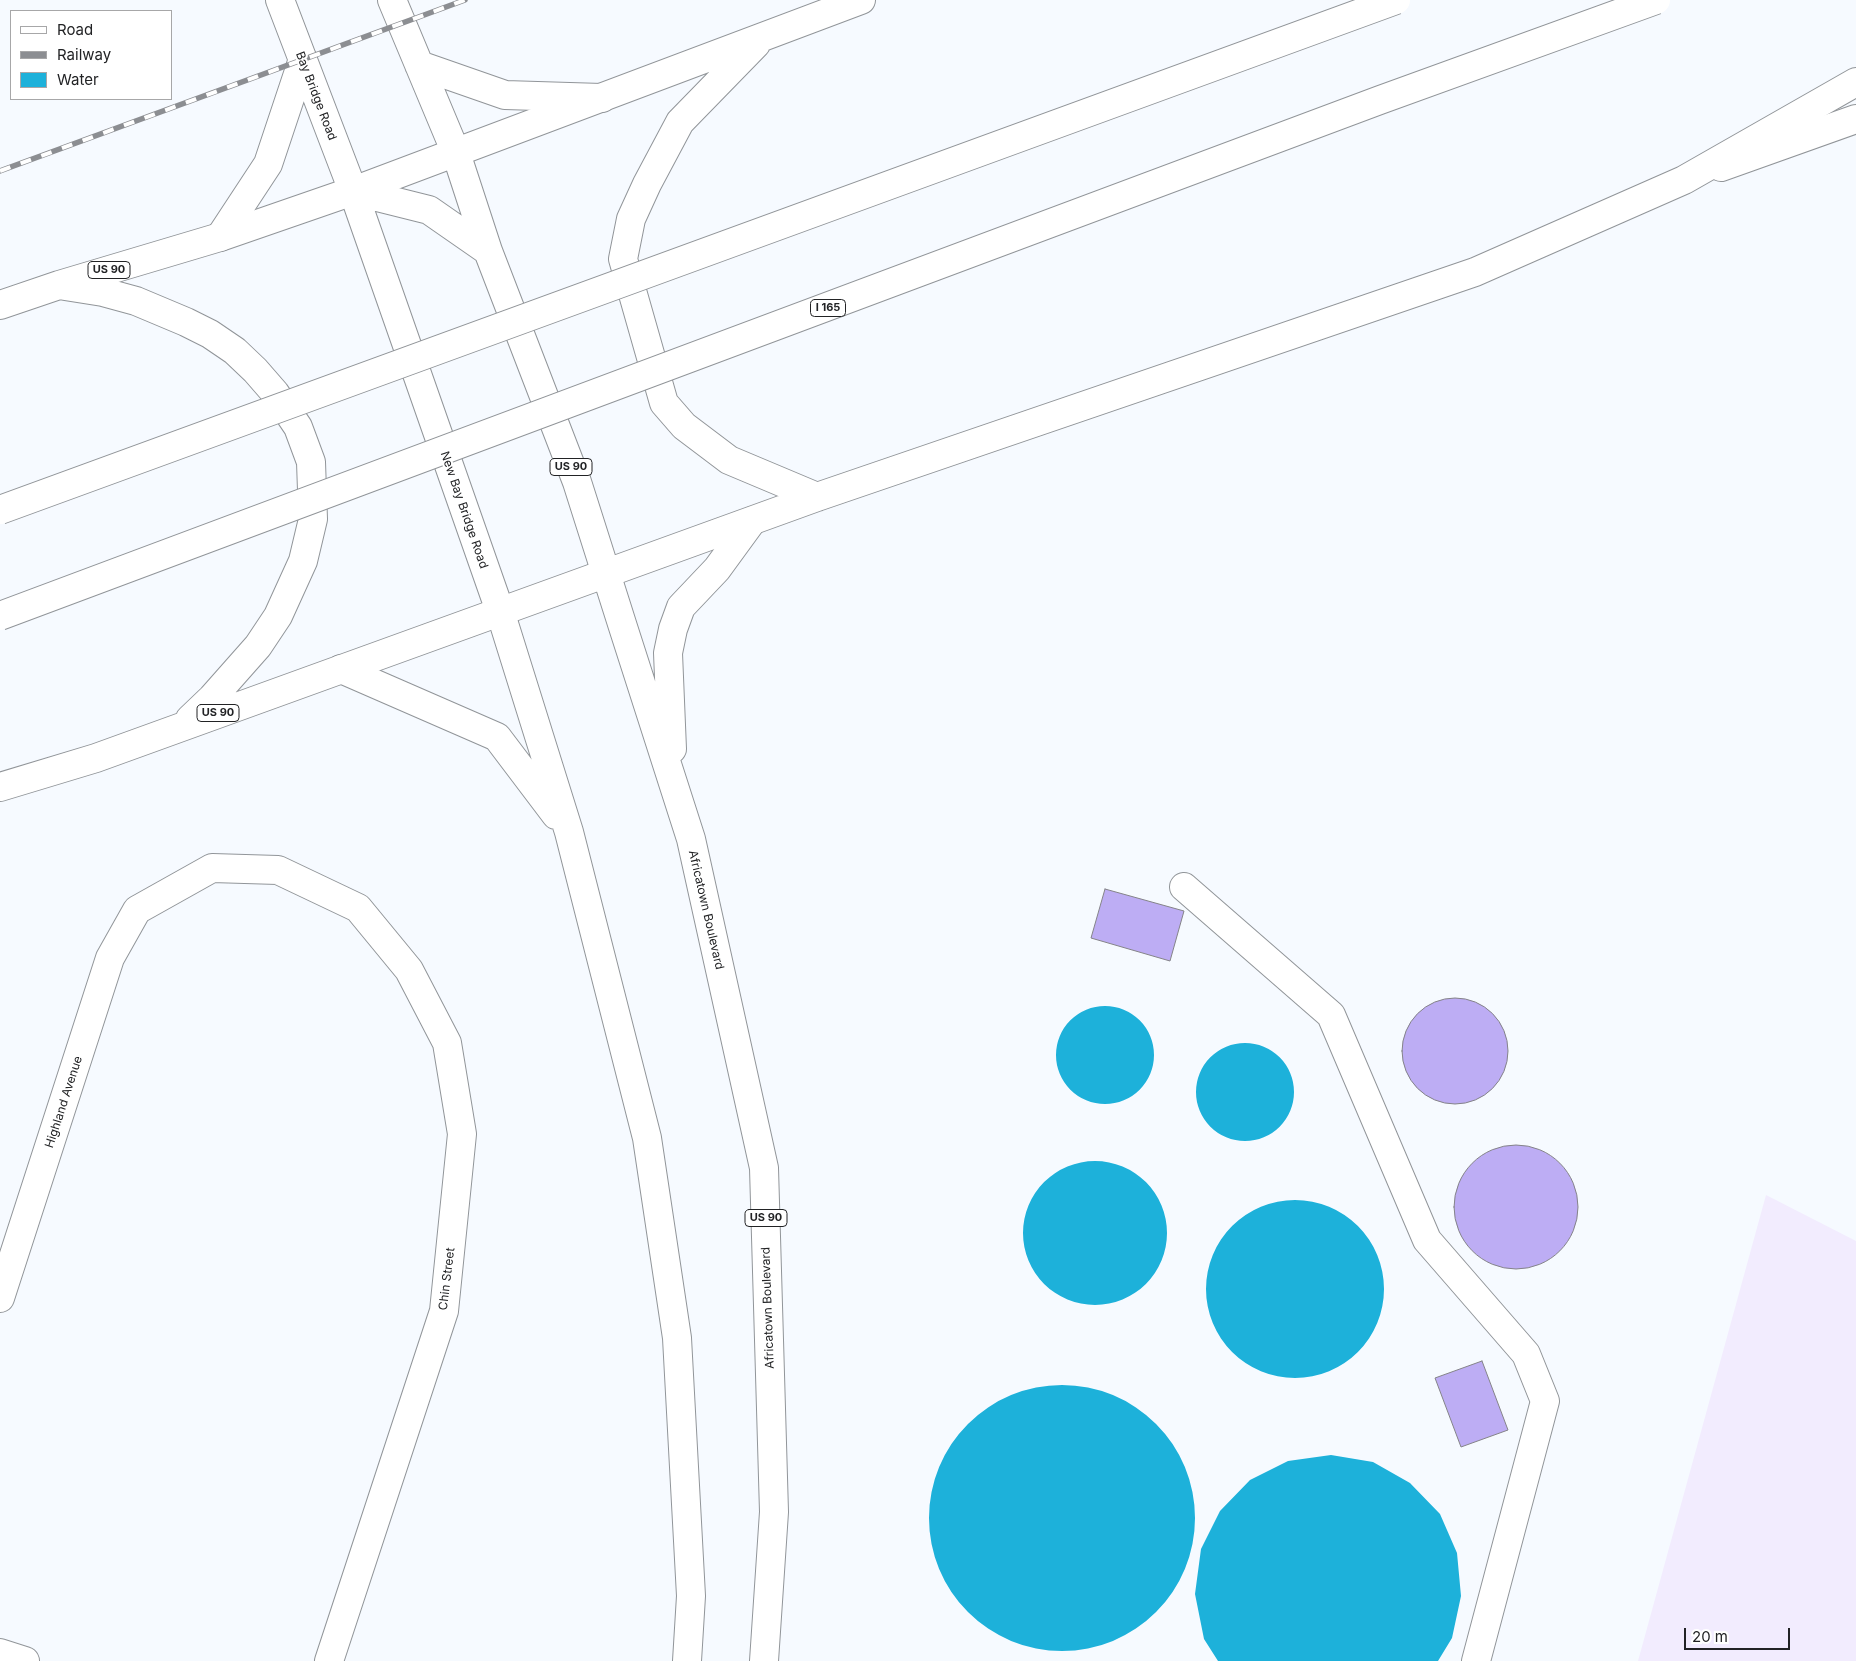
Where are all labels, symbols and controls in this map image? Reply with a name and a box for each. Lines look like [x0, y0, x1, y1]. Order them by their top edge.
legend [10, 10, 172, 100]
text: Road [57, 20, 93, 39]
text: Railway [57, 45, 111, 64]
street label: Bay Bridge Road [292, 50, 340, 142]
text: Water [57, 70, 99, 89]
road number: US 90 [88, 262, 130, 278]
road number: I 165 [810, 300, 846, 316]
street label: New Bay Bridge Road [437, 449, 491, 571]
road number: US 90 [550, 458, 592, 476]
road number: US 90 [197, 704, 239, 721]
street label: Africatown Boulevard [685, 849, 727, 971]
street label: Highland Avenue [42, 1054, 86, 1150]
road number: US 90 [745, 1210, 787, 1226]
street label: Chin Street [436, 1247, 458, 1311]
street label: Africatown Boulevard [759, 1247, 777, 1369]
scale bar [1686, 1618, 1792, 1650]
text: 20 m [1692, 1627, 1728, 1646]

